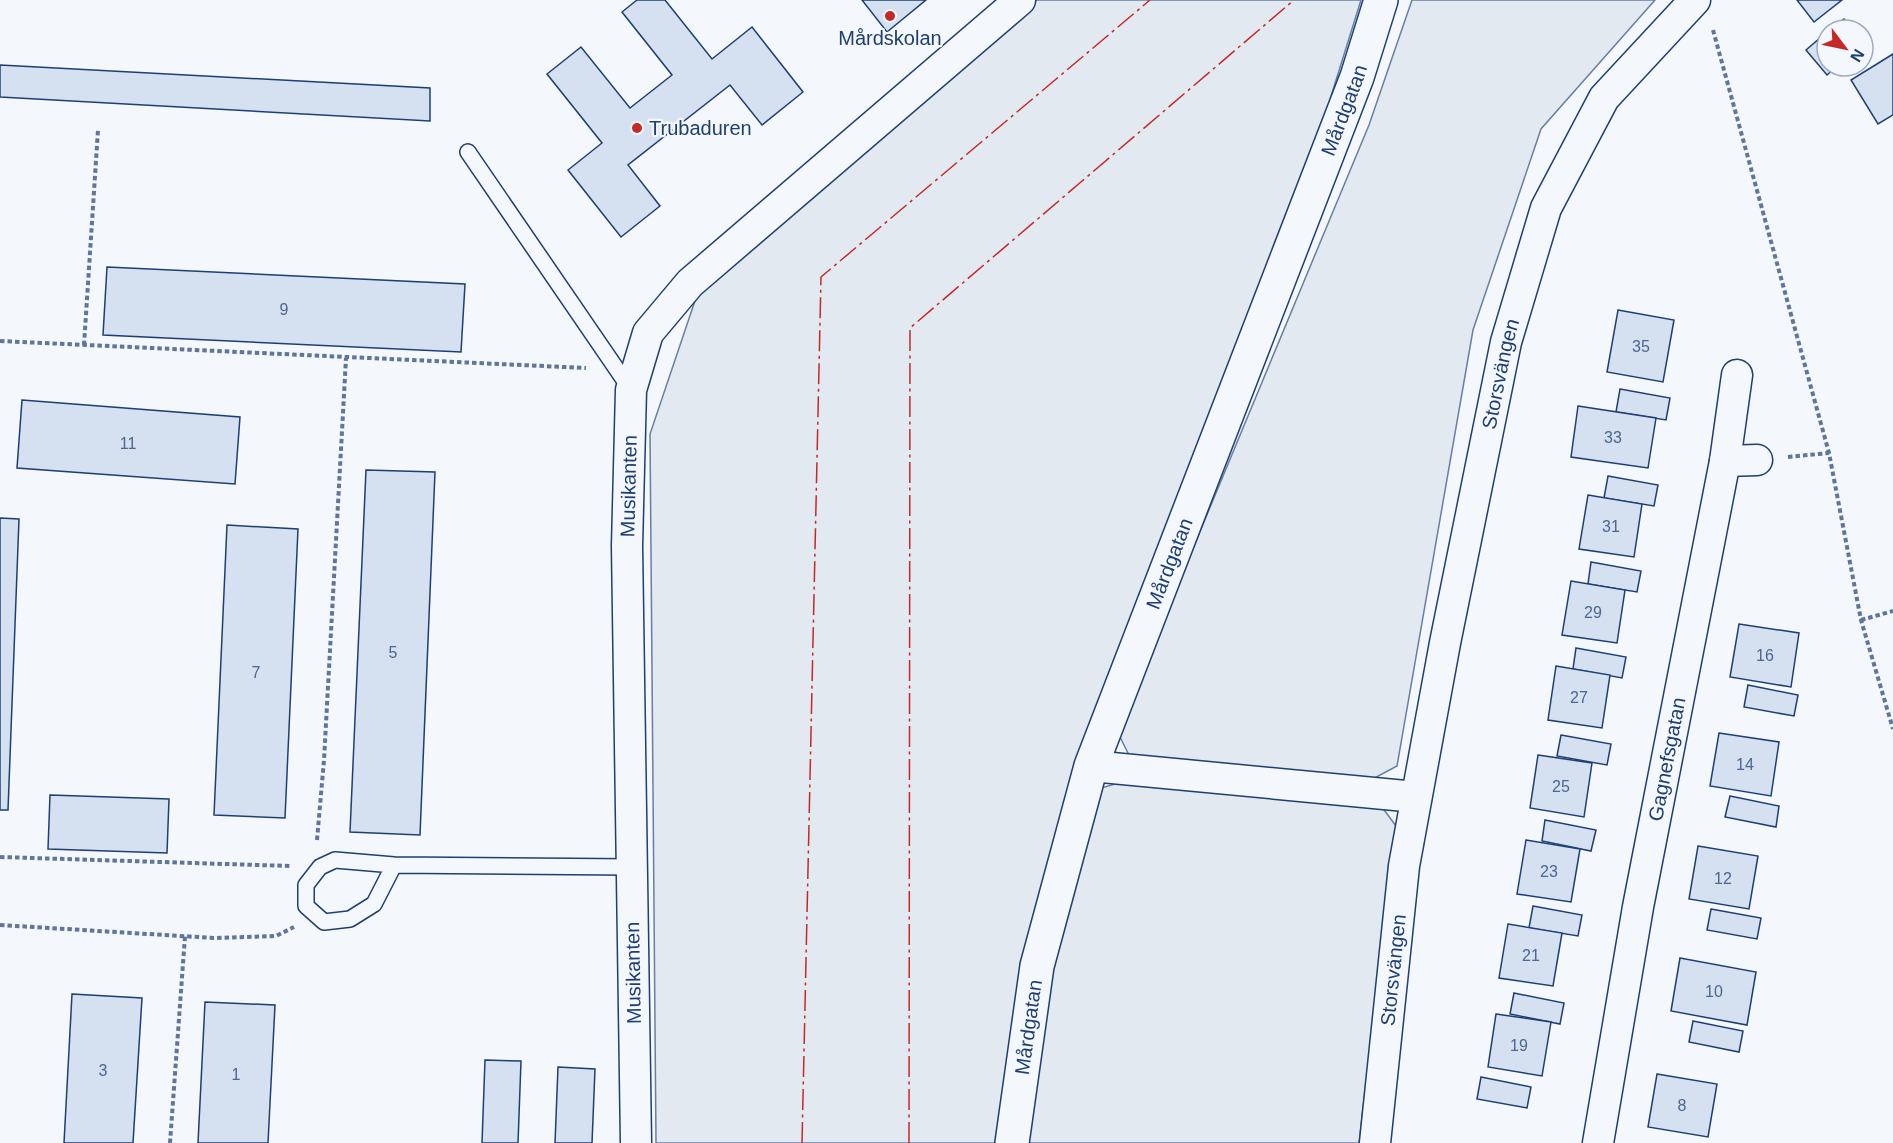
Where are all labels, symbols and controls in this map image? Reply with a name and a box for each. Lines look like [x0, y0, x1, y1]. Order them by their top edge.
marker: Mårdskolan [883, 9, 897, 23]
north arrow [1815, 18, 1875, 78]
place label: Mårdskolan [838, 27, 942, 49]
text: N [1847, 46, 1868, 65]
street label: Mårdgatan [1317, 62, 1371, 159]
place label: Trubaduren [649, 117, 752, 139]
marker: Trubaduren [630, 121, 644, 135]
house number: 9 [280, 301, 289, 318]
street label: Storsvängen [1478, 316, 1523, 431]
house number: 35 [1632, 338, 1650, 355]
house number: 33 [1604, 429, 1622, 446]
house number: 11 [120, 435, 136, 452]
street label: Musikanten [616, 435, 641, 538]
street label: Mårdgatan [1142, 515, 1197, 612]
house number: 31 [1602, 518, 1620, 535]
house number: 29 [1584, 604, 1602, 621]
house number: 5 [389, 644, 398, 661]
house number: 16 [1756, 647, 1774, 664]
house number: 7 [252, 664, 261, 681]
house number: 27 [1570, 689, 1588, 706]
street label: Gagnefsgatan [1644, 695, 1690, 823]
house number: 14 [1736, 756, 1754, 773]
house number: 25 [1552, 778, 1570, 795]
house number: 23 [1540, 863, 1558, 880]
house number: 12 [1714, 870, 1732, 887]
street label: Storsvängen [1376, 913, 1410, 1027]
street label: Musikanten [621, 922, 645, 1024]
house number: 21 [1522, 947, 1540, 964]
street label: Mårdgatan [1011, 978, 1046, 1076]
house number: 10 [1705, 983, 1723, 1000]
house number: 19 [1510, 1037, 1528, 1054]
house number: 3 [99, 1062, 108, 1079]
house number: 1 [232, 1066, 241, 1083]
house number: 8 [1678, 1097, 1687, 1114]

